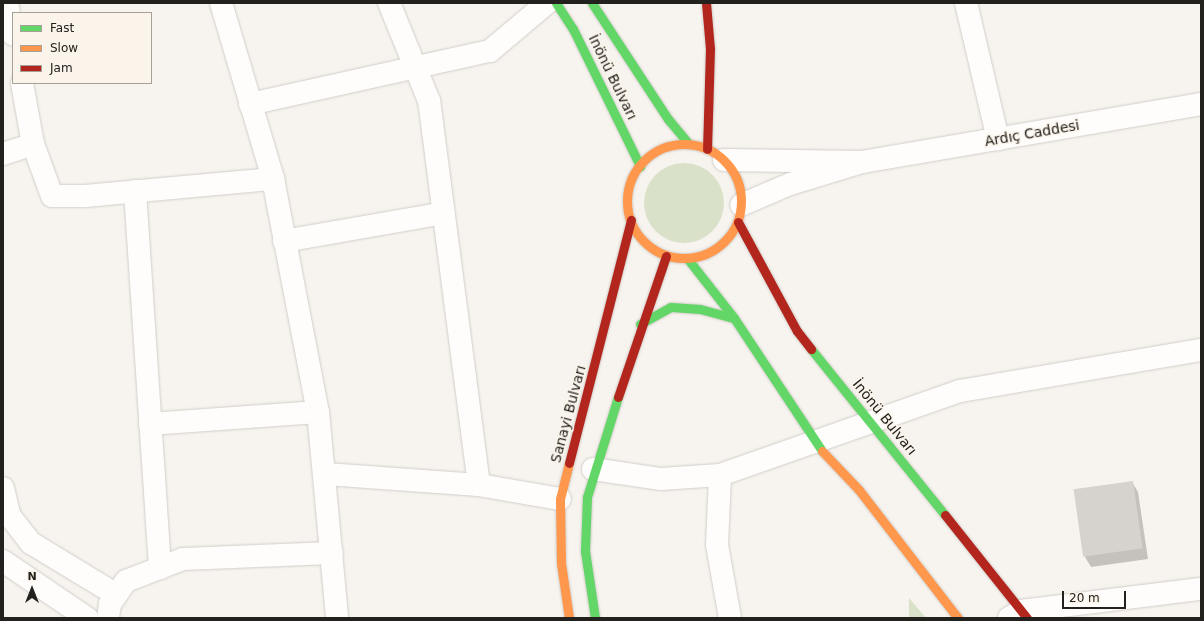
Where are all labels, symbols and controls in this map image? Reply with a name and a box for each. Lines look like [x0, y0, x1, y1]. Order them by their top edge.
legend [12, 12, 152, 84]
text: Fast [50, 21, 74, 35]
street label: İnönü Bulvarı [585, 32, 641, 122]
text: Slow [50, 41, 78, 55]
text: Jam [50, 61, 73, 75]
street label: Ardıç Caddesi [983, 116, 1081, 150]
street label: Sanayi Bulvarı [547, 363, 589, 465]
street label: İnönü Bulvarı [849, 376, 921, 458]
north arrow [12, 569, 52, 609]
text: N [27, 570, 37, 583]
scale bar [1064, 583, 1128, 609]
text: 20 m [1069, 591, 1100, 605]

